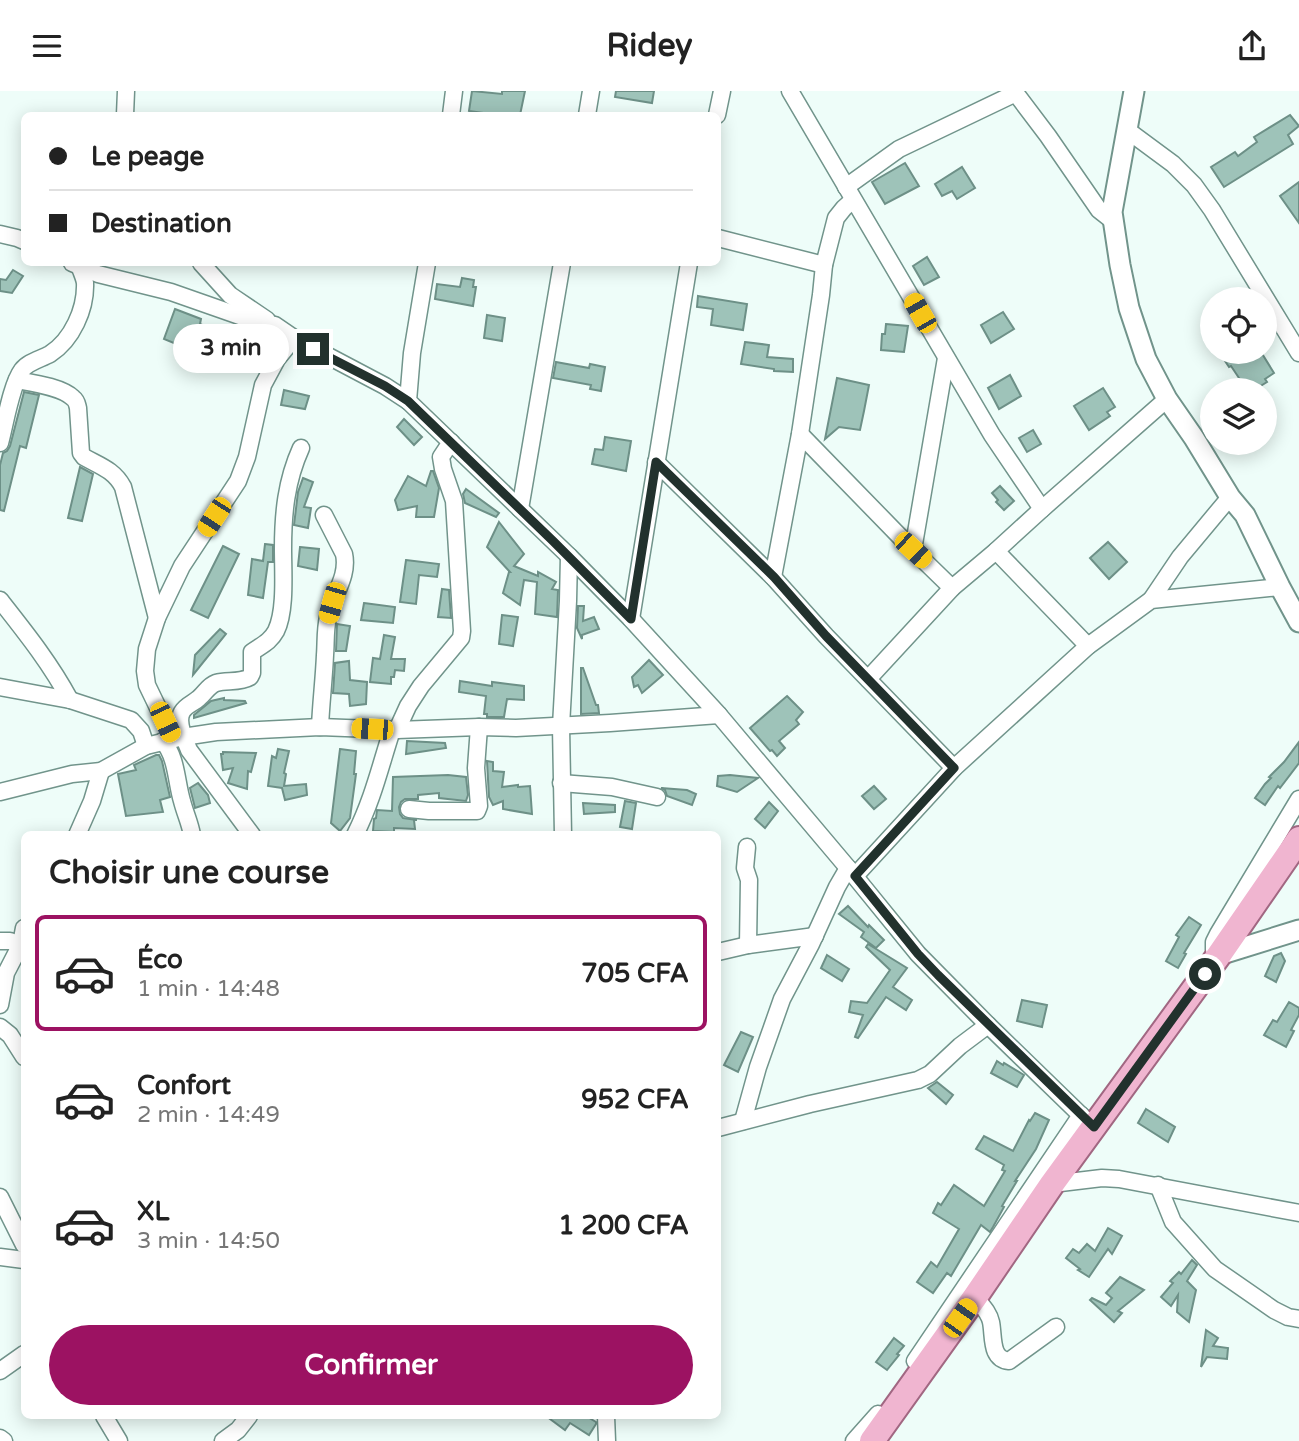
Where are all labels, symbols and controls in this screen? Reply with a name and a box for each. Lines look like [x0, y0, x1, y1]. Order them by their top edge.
icon: menu [28, 27, 66, 65]
text: Ridey [606, 27, 693, 65]
icon: share [1233, 27, 1271, 65]
text: Le peage [91, 141, 204, 172]
text: Destination [91, 208, 232, 239]
map controls [1200, 287, 1277, 455]
button: locate [1200, 287, 1277, 364]
car [901, 290, 940, 336]
callout: 3 min [173, 324, 288, 373]
route end [297, 333, 329, 365]
text: 3 min [200, 334, 262, 362]
button: layers [1200, 378, 1277, 455]
car [194, 494, 235, 540]
car [891, 528, 936, 572]
car [317, 580, 348, 626]
car [147, 699, 184, 745]
car [351, 717, 394, 741]
text: Choisir une course [49, 854, 329, 892]
icon: car [53, 942, 116, 1005]
text: Éco [137, 944, 183, 975]
text: 705 CFA [581, 958, 689, 989]
route start [1189, 958, 1221, 990]
text: 1 min · 14:48 [137, 975, 280, 1003]
icon: car [53, 1068, 116, 1131]
text: Confort [137, 1070, 231, 1101]
text: 952 CFA [581, 1084, 689, 1115]
text: 2 min · 14:49 [137, 1101, 280, 1129]
icon: car [53, 1194, 116, 1257]
text: XL [137, 1196, 169, 1227]
text: 1 200 CFA [558, 1210, 689, 1241]
text: 3 min · 14:50 [137, 1227, 280, 1255]
car [940, 1295, 981, 1341]
button: Confirmer [49, 1325, 693, 1405]

